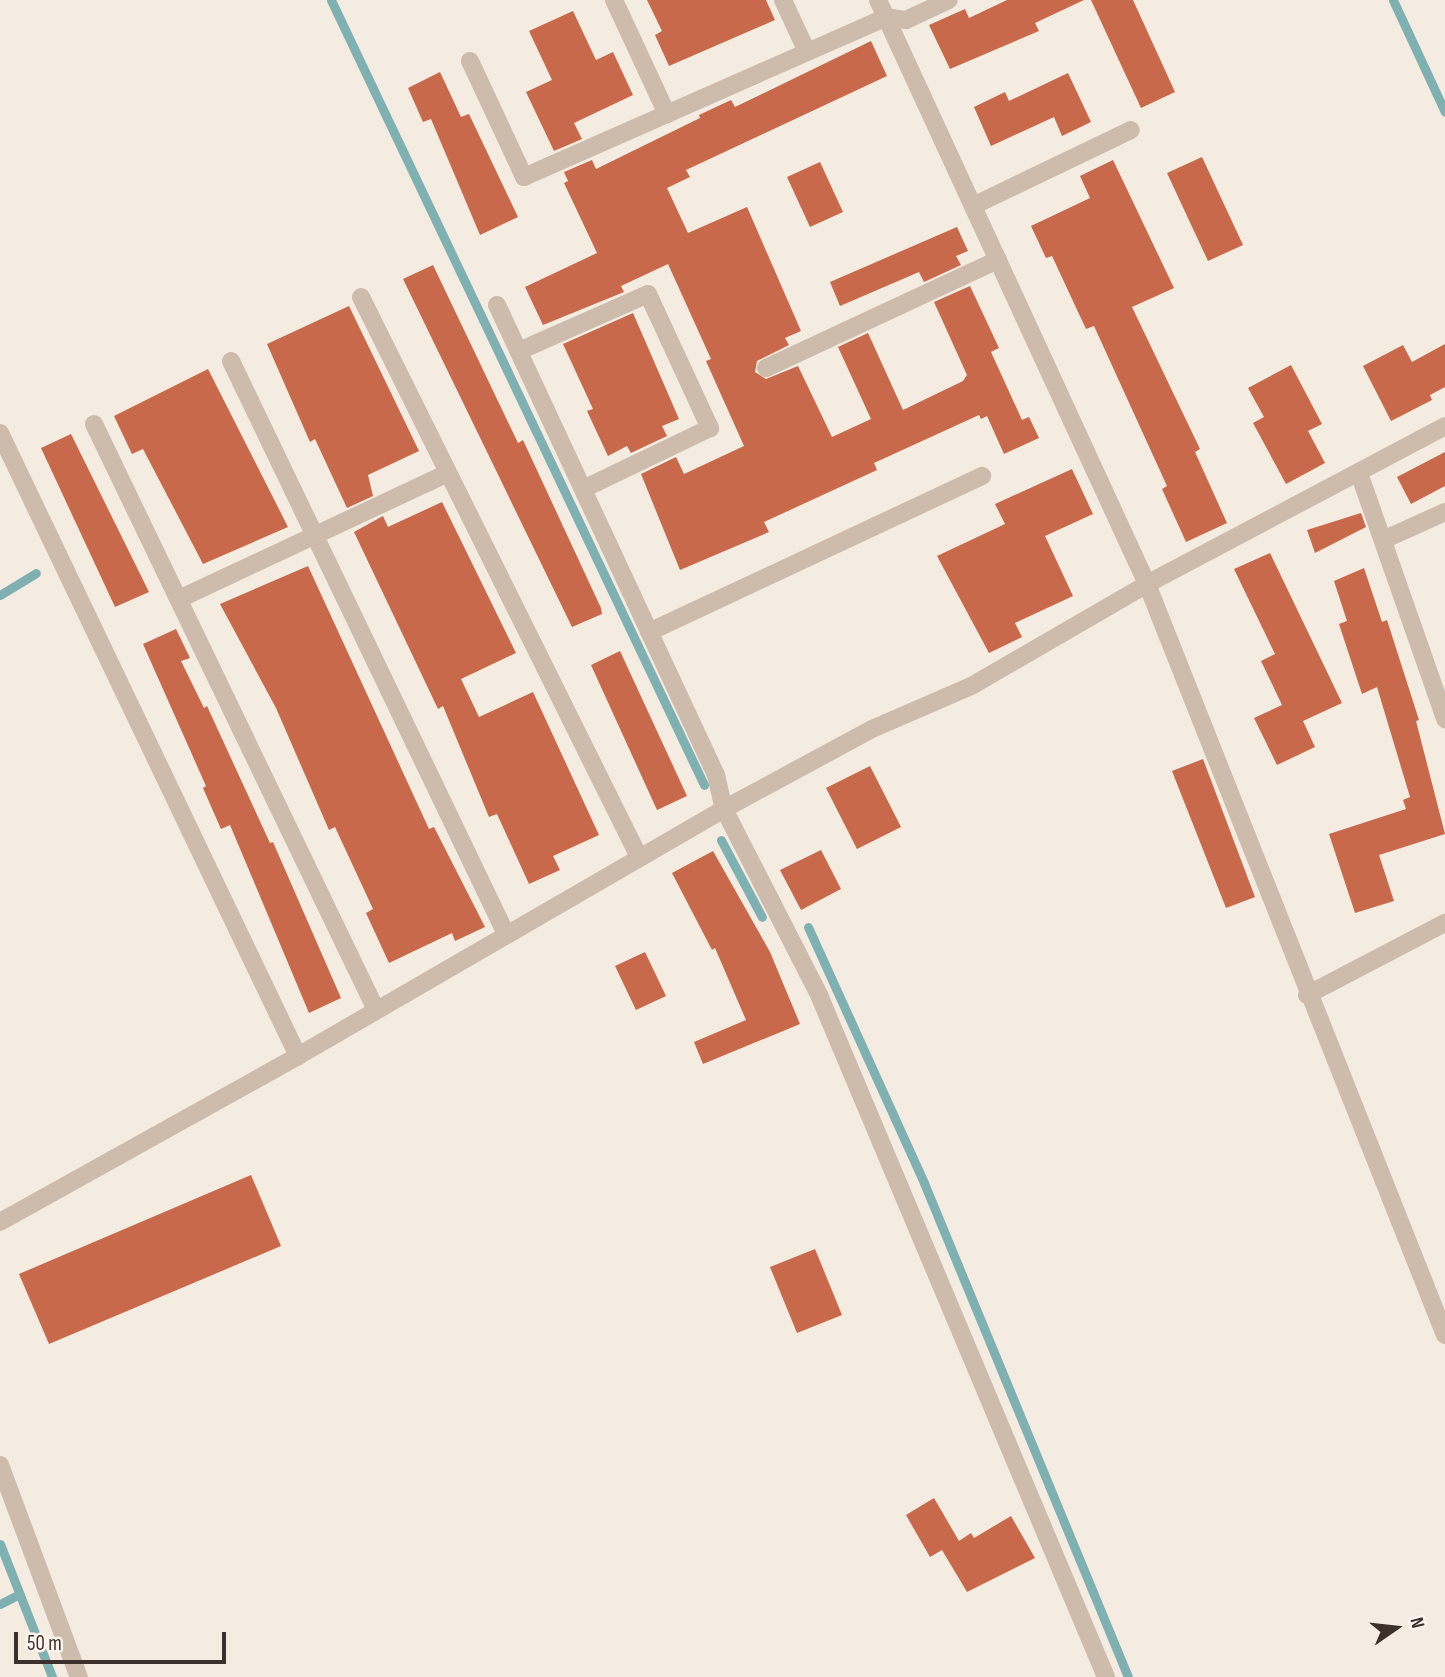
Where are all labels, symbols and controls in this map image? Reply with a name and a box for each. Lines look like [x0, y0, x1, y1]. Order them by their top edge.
north arrow [1361, 1593, 1431, 1663]
text: N [1404, 1615, 1429, 1631]
scale bar [18, 1618, 229, 1662]
text: 50 m [27, 1631, 62, 1656]

